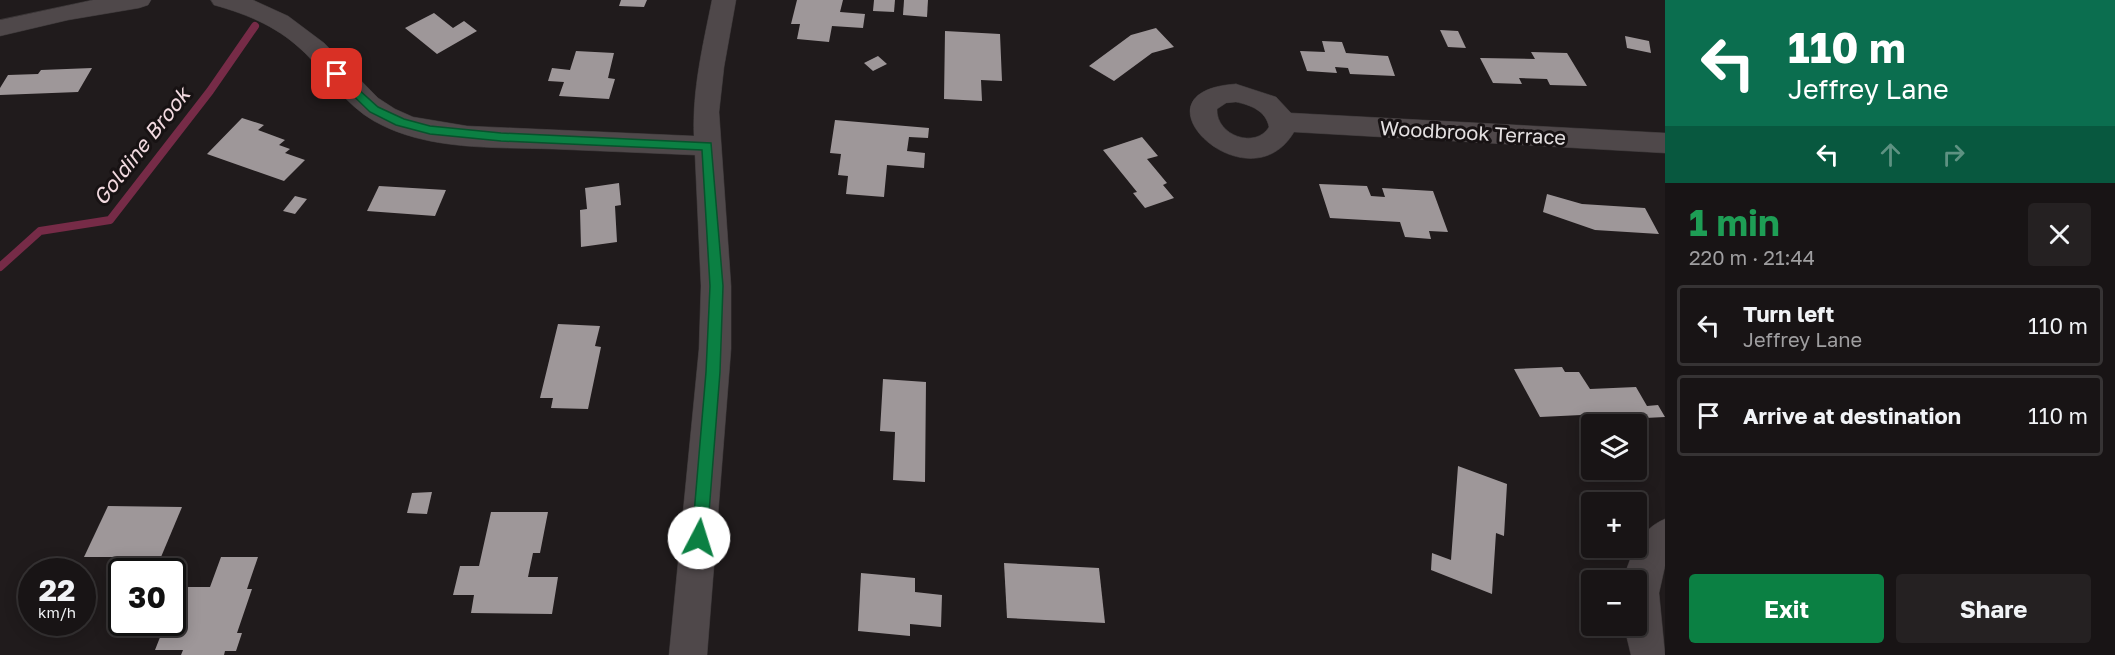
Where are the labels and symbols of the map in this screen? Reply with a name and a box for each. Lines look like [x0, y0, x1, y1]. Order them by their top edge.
pin [311, 48, 362, 99]
water label: Goldine Brook [87, 80, 196, 210]
street label: Woodbrook Terrace [1379, 115, 1567, 149]
position arrow [667, 506, 731, 570]
speed limit sign: 30 [108, 558, 186, 636]

